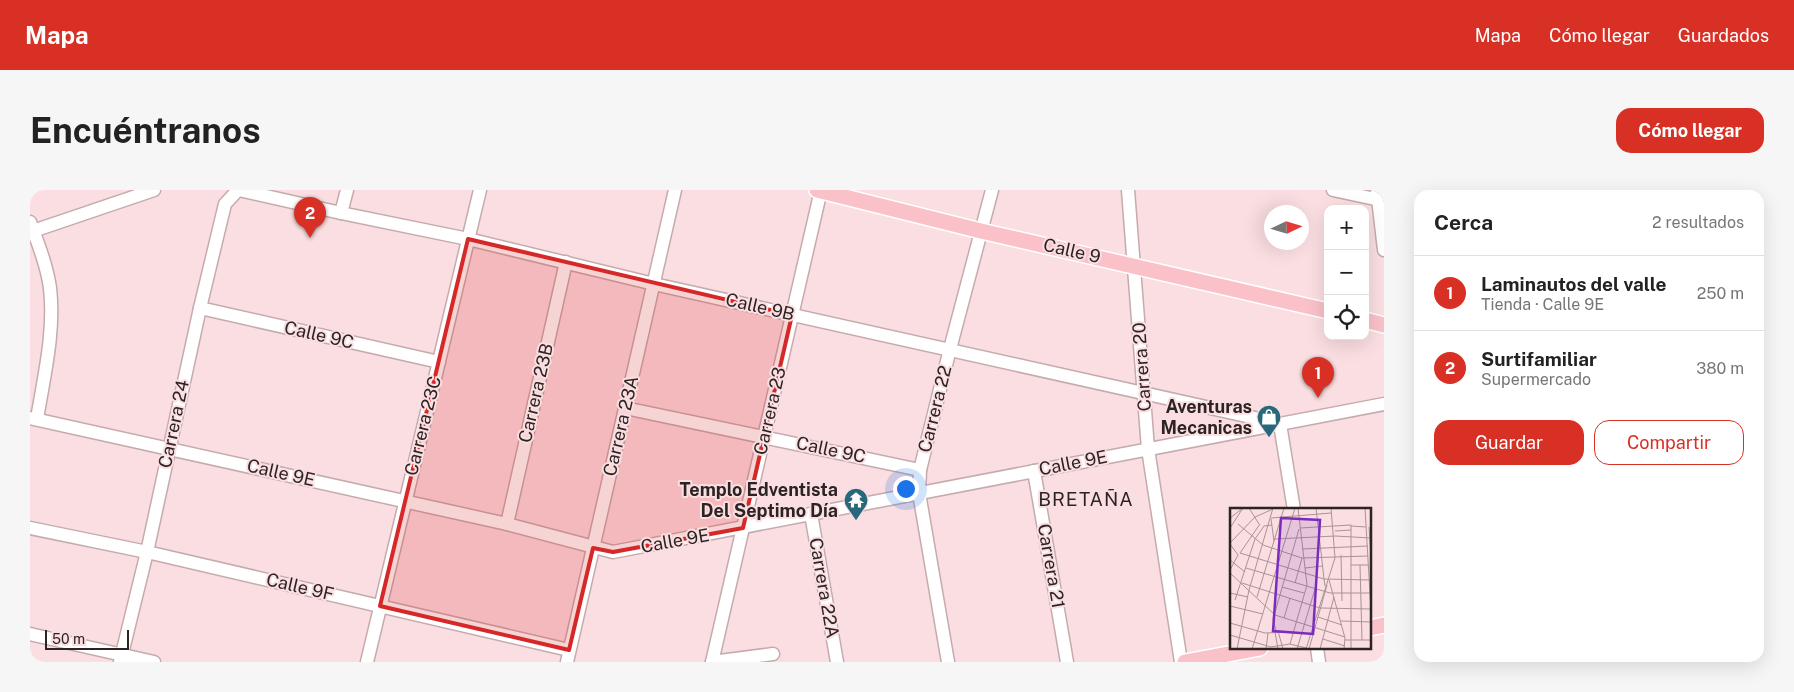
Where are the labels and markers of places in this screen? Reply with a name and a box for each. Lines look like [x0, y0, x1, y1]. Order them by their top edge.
pin: 2 [294, 197, 326, 238]
pin: 1 [1302, 357, 1334, 398]
place label: Aventuras Mecanicas [1161, 396, 1252, 438]
shop icon: Aventuras Mecanicas [1256, 404, 1282, 438]
place label: Templo Edventista Del Septimo Día [680, 479, 838, 521]
temple icon: Templo Edventista Del Septimo Día [843, 487, 869, 521]

